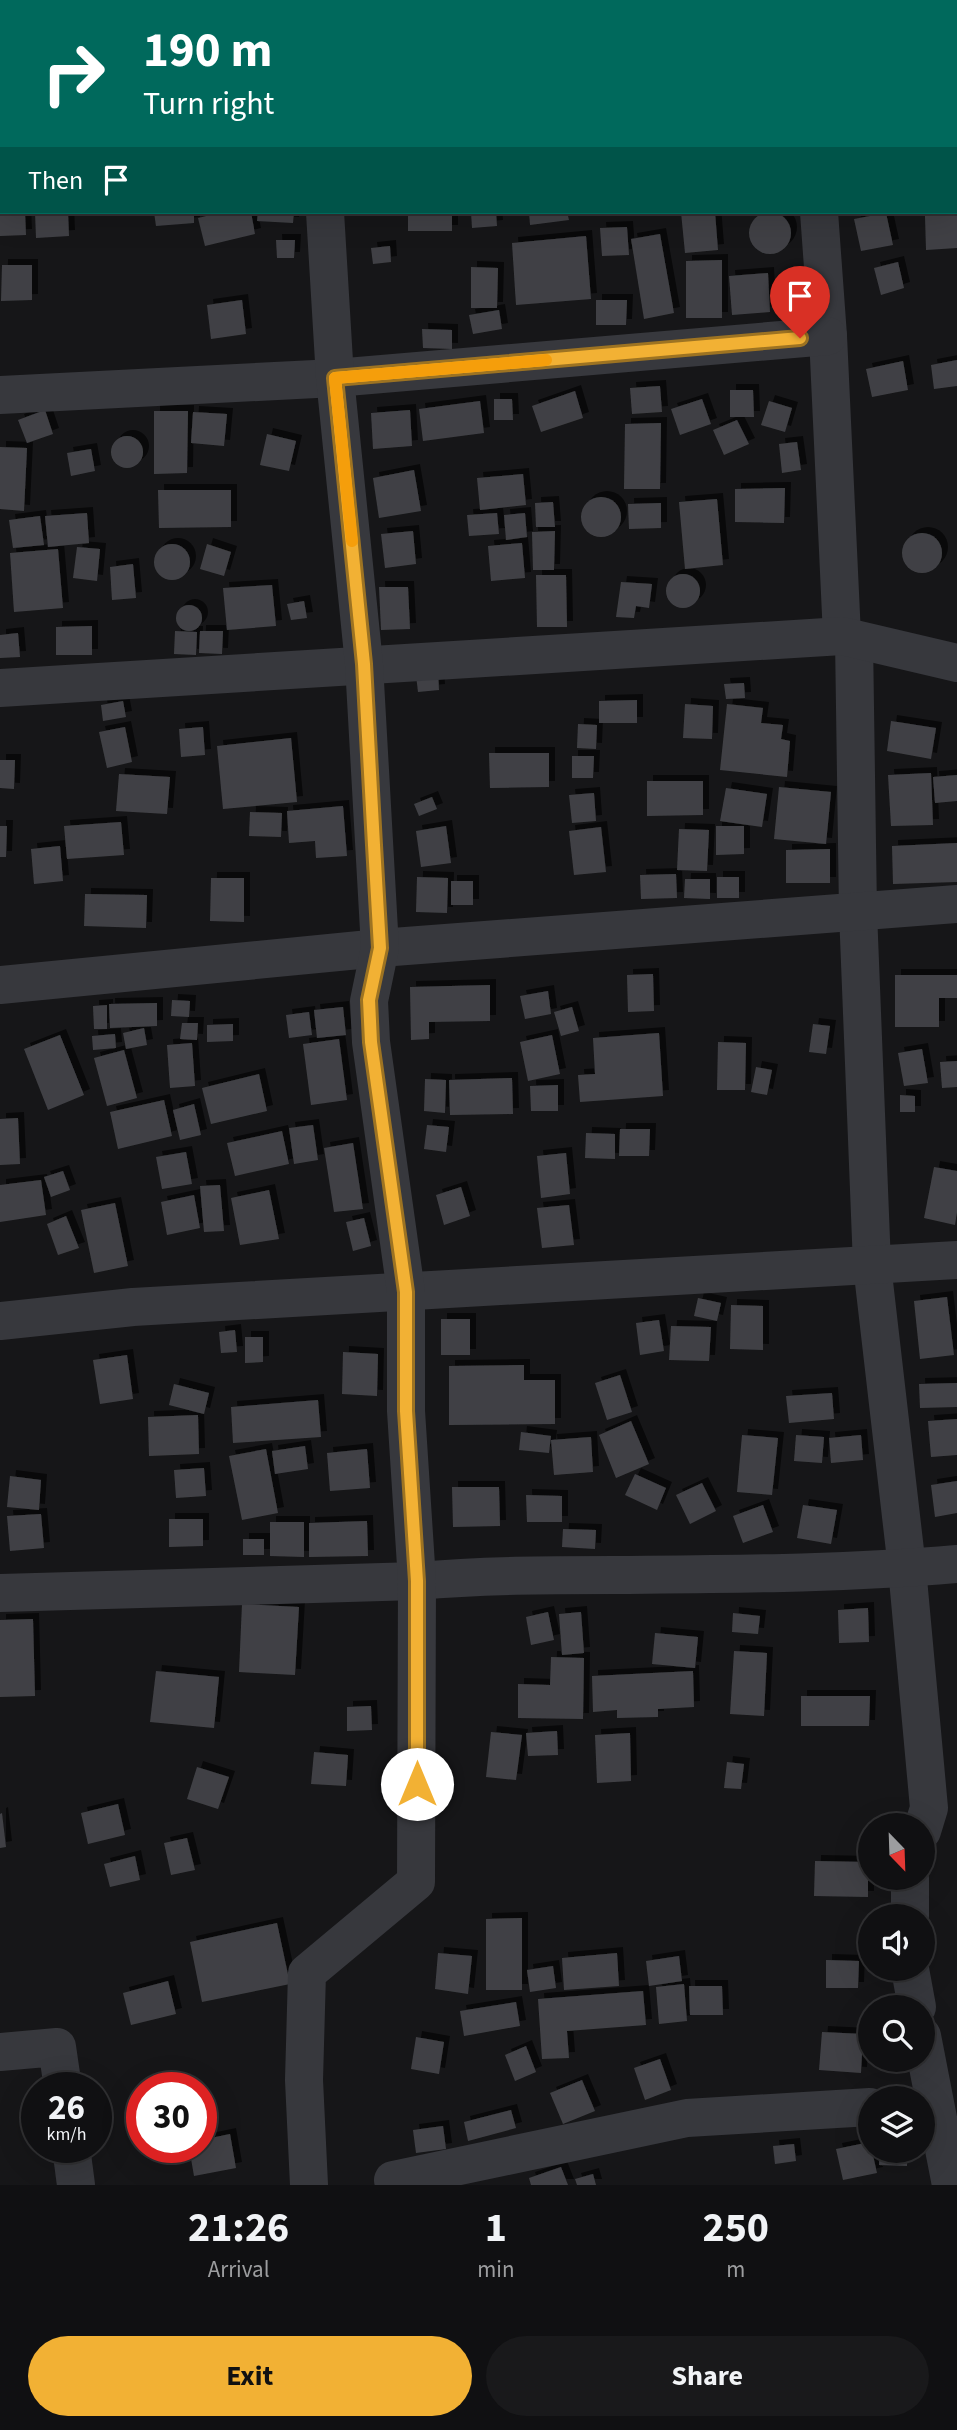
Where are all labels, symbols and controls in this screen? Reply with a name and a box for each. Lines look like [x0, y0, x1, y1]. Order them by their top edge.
text: 190 m [143, 16, 272, 86]
icon: right [28, 28, 119, 119]
text: Turn right [143, 81, 274, 127]
icon: arrive [97, 161, 135, 199]
text: Then [28, 162, 83, 199]
pin [770, 266, 830, 338]
icon: arrive [781, 277, 819, 315]
position arrow [380, 1747, 454, 1821]
north arrow [858, 1813, 934, 1890]
map controls [858, 1813, 935, 2163]
button: sound [858, 1904, 935, 1981]
button: search [858, 1995, 935, 2072]
speed limit sign: 30 [126, 2072, 217, 2163]
text: 26 [48, 2083, 85, 2133]
button: layers [858, 2086, 935, 2163]
text: km/h [47, 2122, 86, 2147]
text: 21:26 [188, 2198, 289, 2258]
text: 1 [485, 2198, 507, 2258]
text: 250 [702, 2198, 769, 2258]
text: Arrival [208, 2253, 270, 2286]
text: min [477, 2253, 515, 2286]
text: m [726, 2253, 745, 2286]
button: Exit [28, 2336, 472, 2416]
button: Share [486, 2336, 929, 2416]

